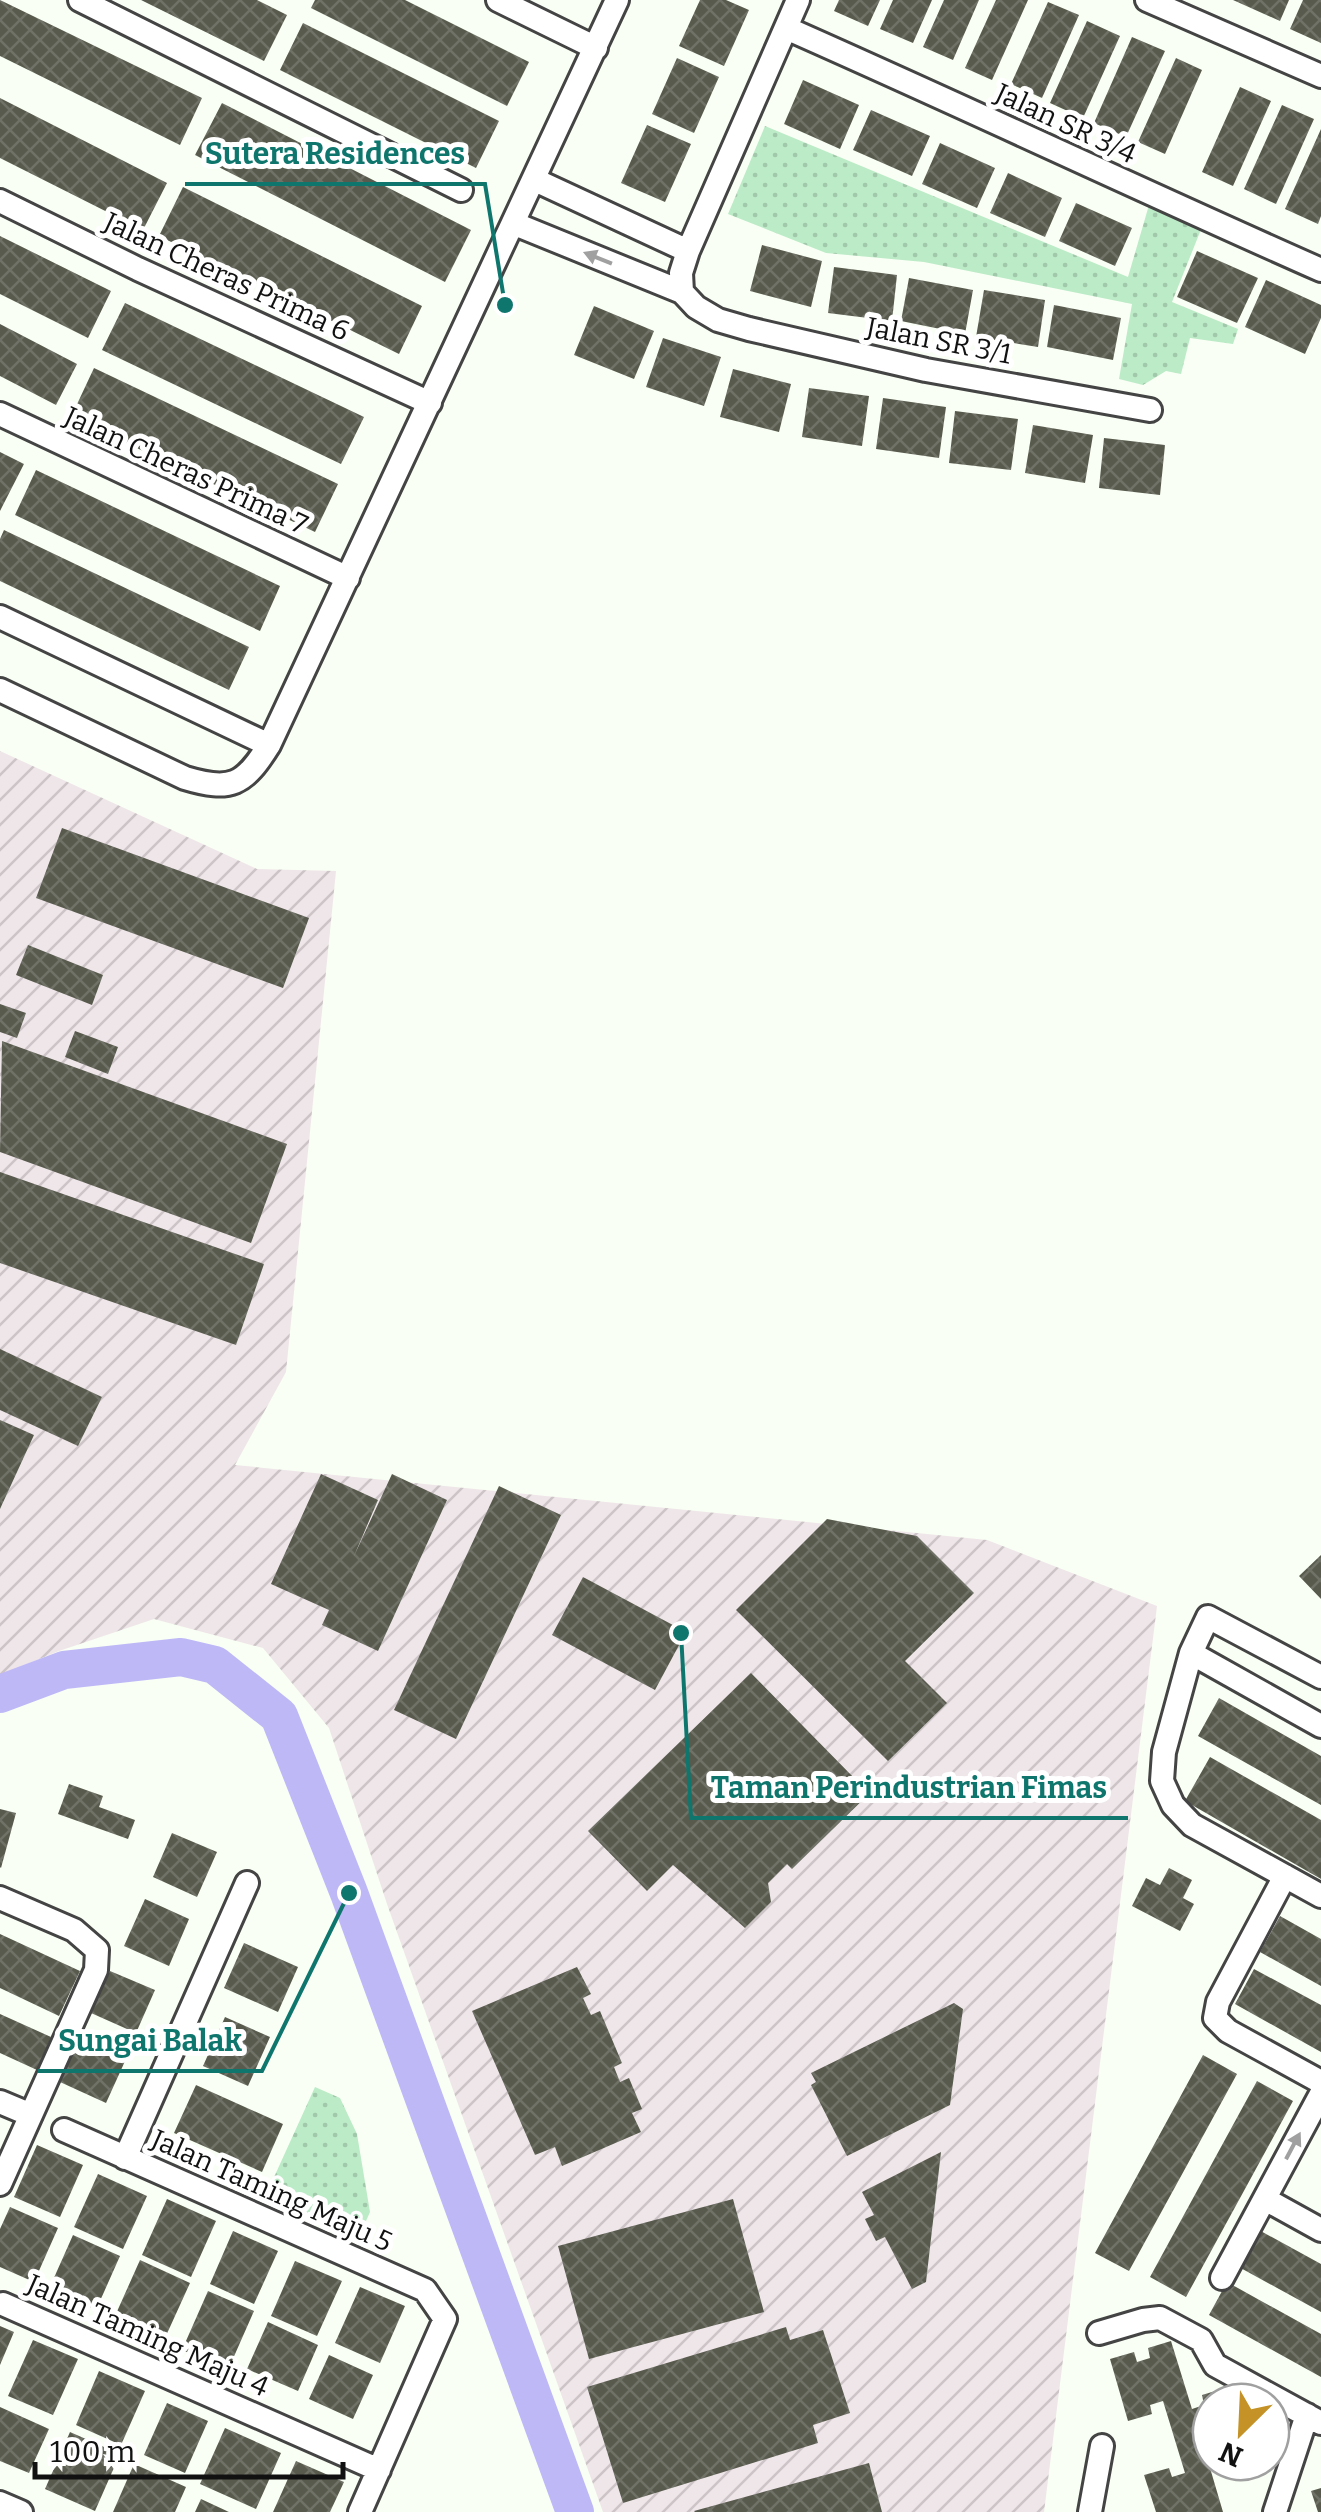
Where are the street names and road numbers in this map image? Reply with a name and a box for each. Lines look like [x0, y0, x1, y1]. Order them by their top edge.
street label: Jalan SR 3/4 [989, 76, 1142, 171]
street label: Jalan Cheras Prima 6 [98, 205, 355, 348]
street label: Jalan SR 3/1 [863, 310, 1015, 371]
street label: Jalan Cheras Prima 7 [58, 399, 313, 541]
street label: Jalan Taming Maju 5 [146, 2122, 397, 2258]
street label: Jalan Taming Maju 4 [21, 2267, 274, 2404]

